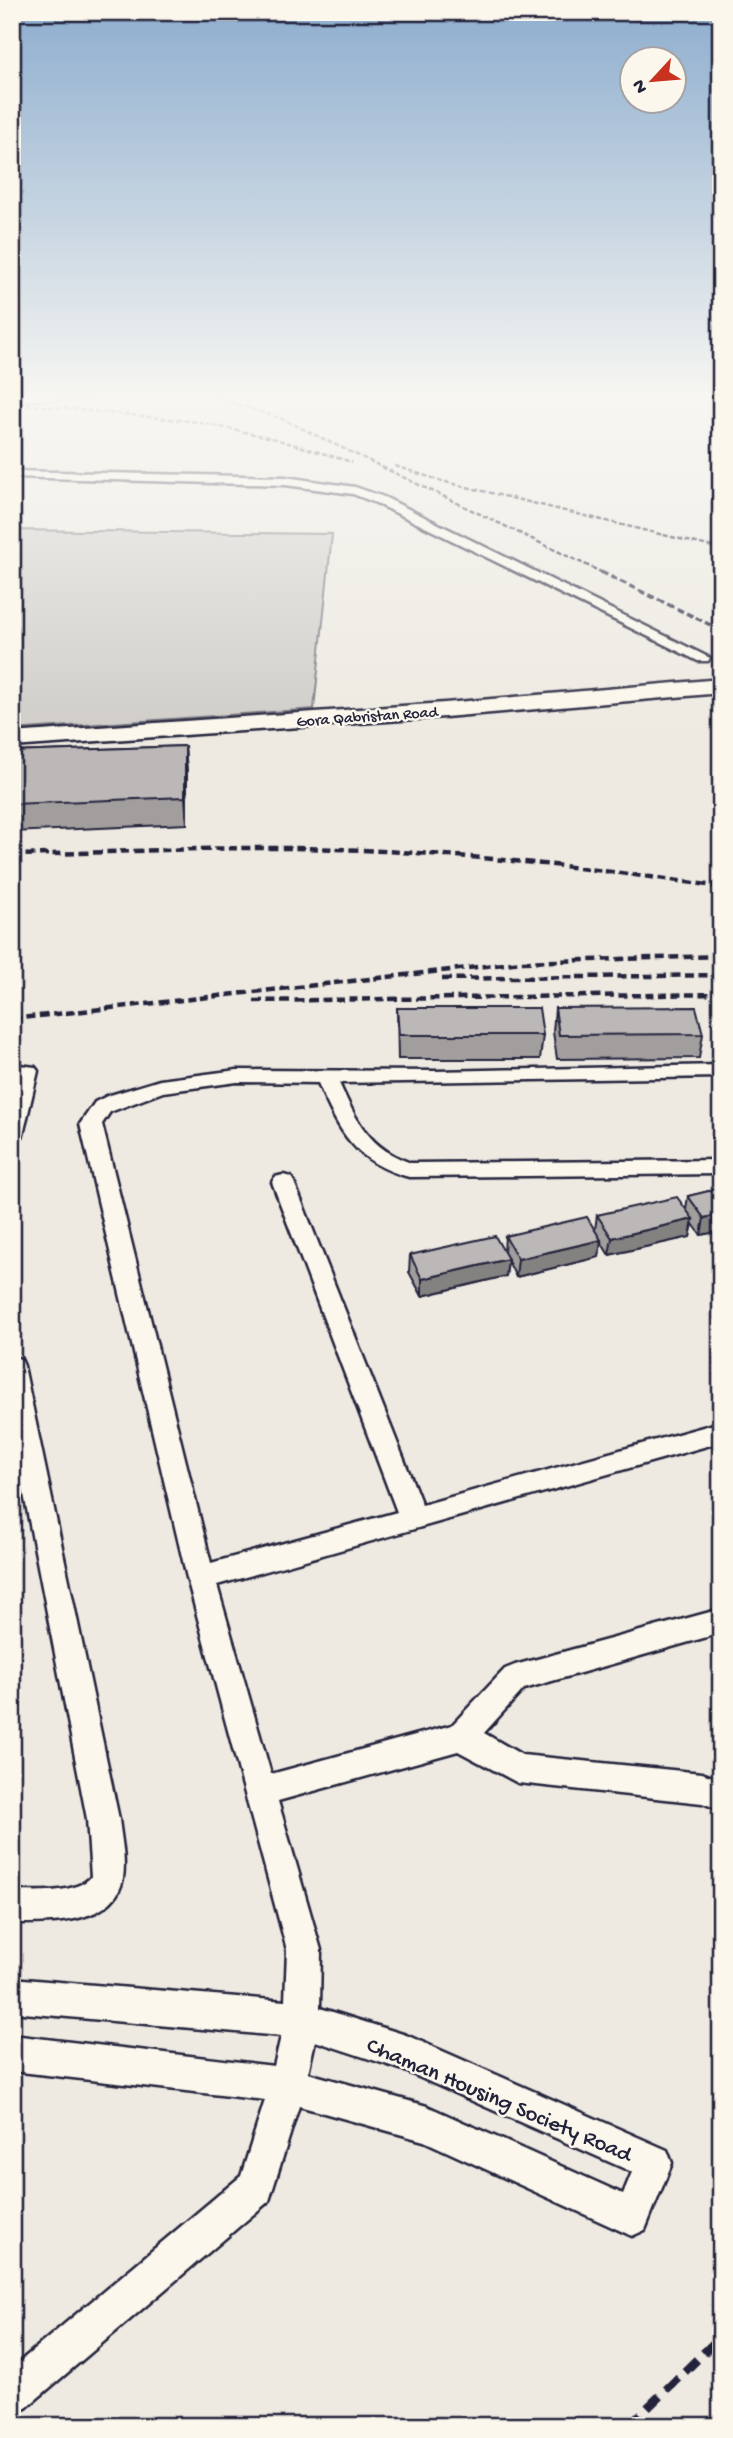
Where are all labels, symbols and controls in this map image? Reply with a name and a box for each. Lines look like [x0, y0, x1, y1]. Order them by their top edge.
north arrow [618, 46, 688, 116]
text: N [628, 75, 654, 97]
street label: Gora Qabristan Road [296, 704, 440, 733]
street label: Chaman Housing Society Road [362, 2033, 637, 2170]

